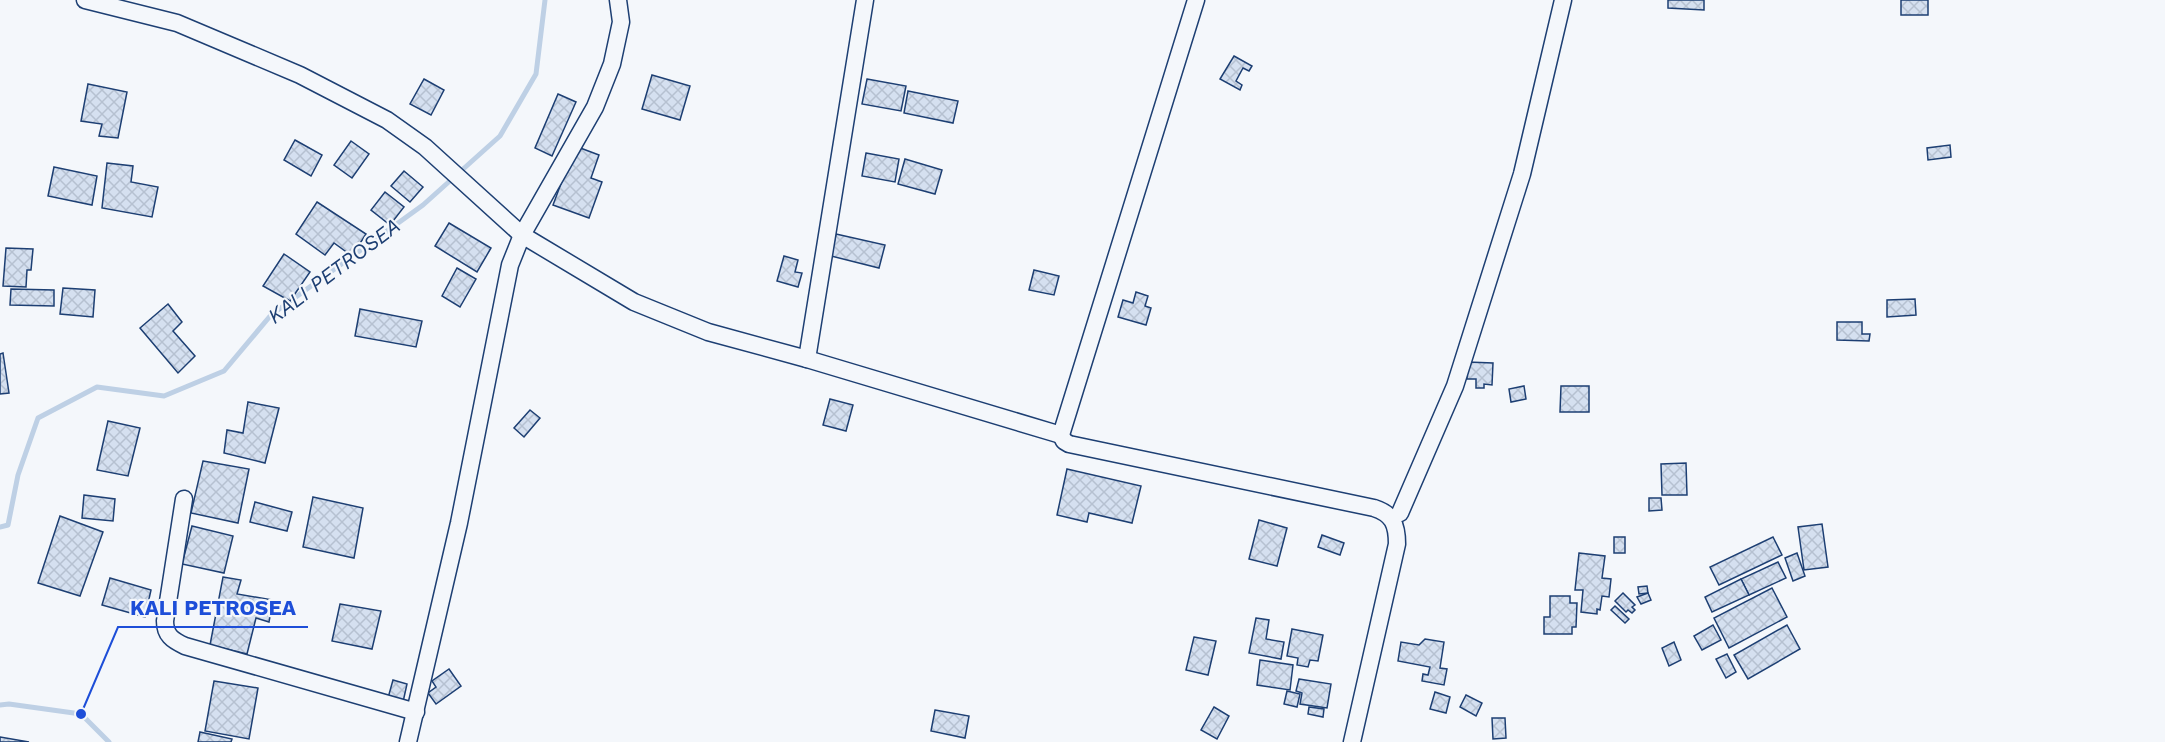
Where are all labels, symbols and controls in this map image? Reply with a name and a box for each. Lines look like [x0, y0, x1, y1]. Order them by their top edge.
water label: KALI PETROSEA [262, 213, 405, 329]
callout: KALI PETROSEA [118, 588, 308, 627]
text: KALI PETROSEA [130, 595, 297, 620]

